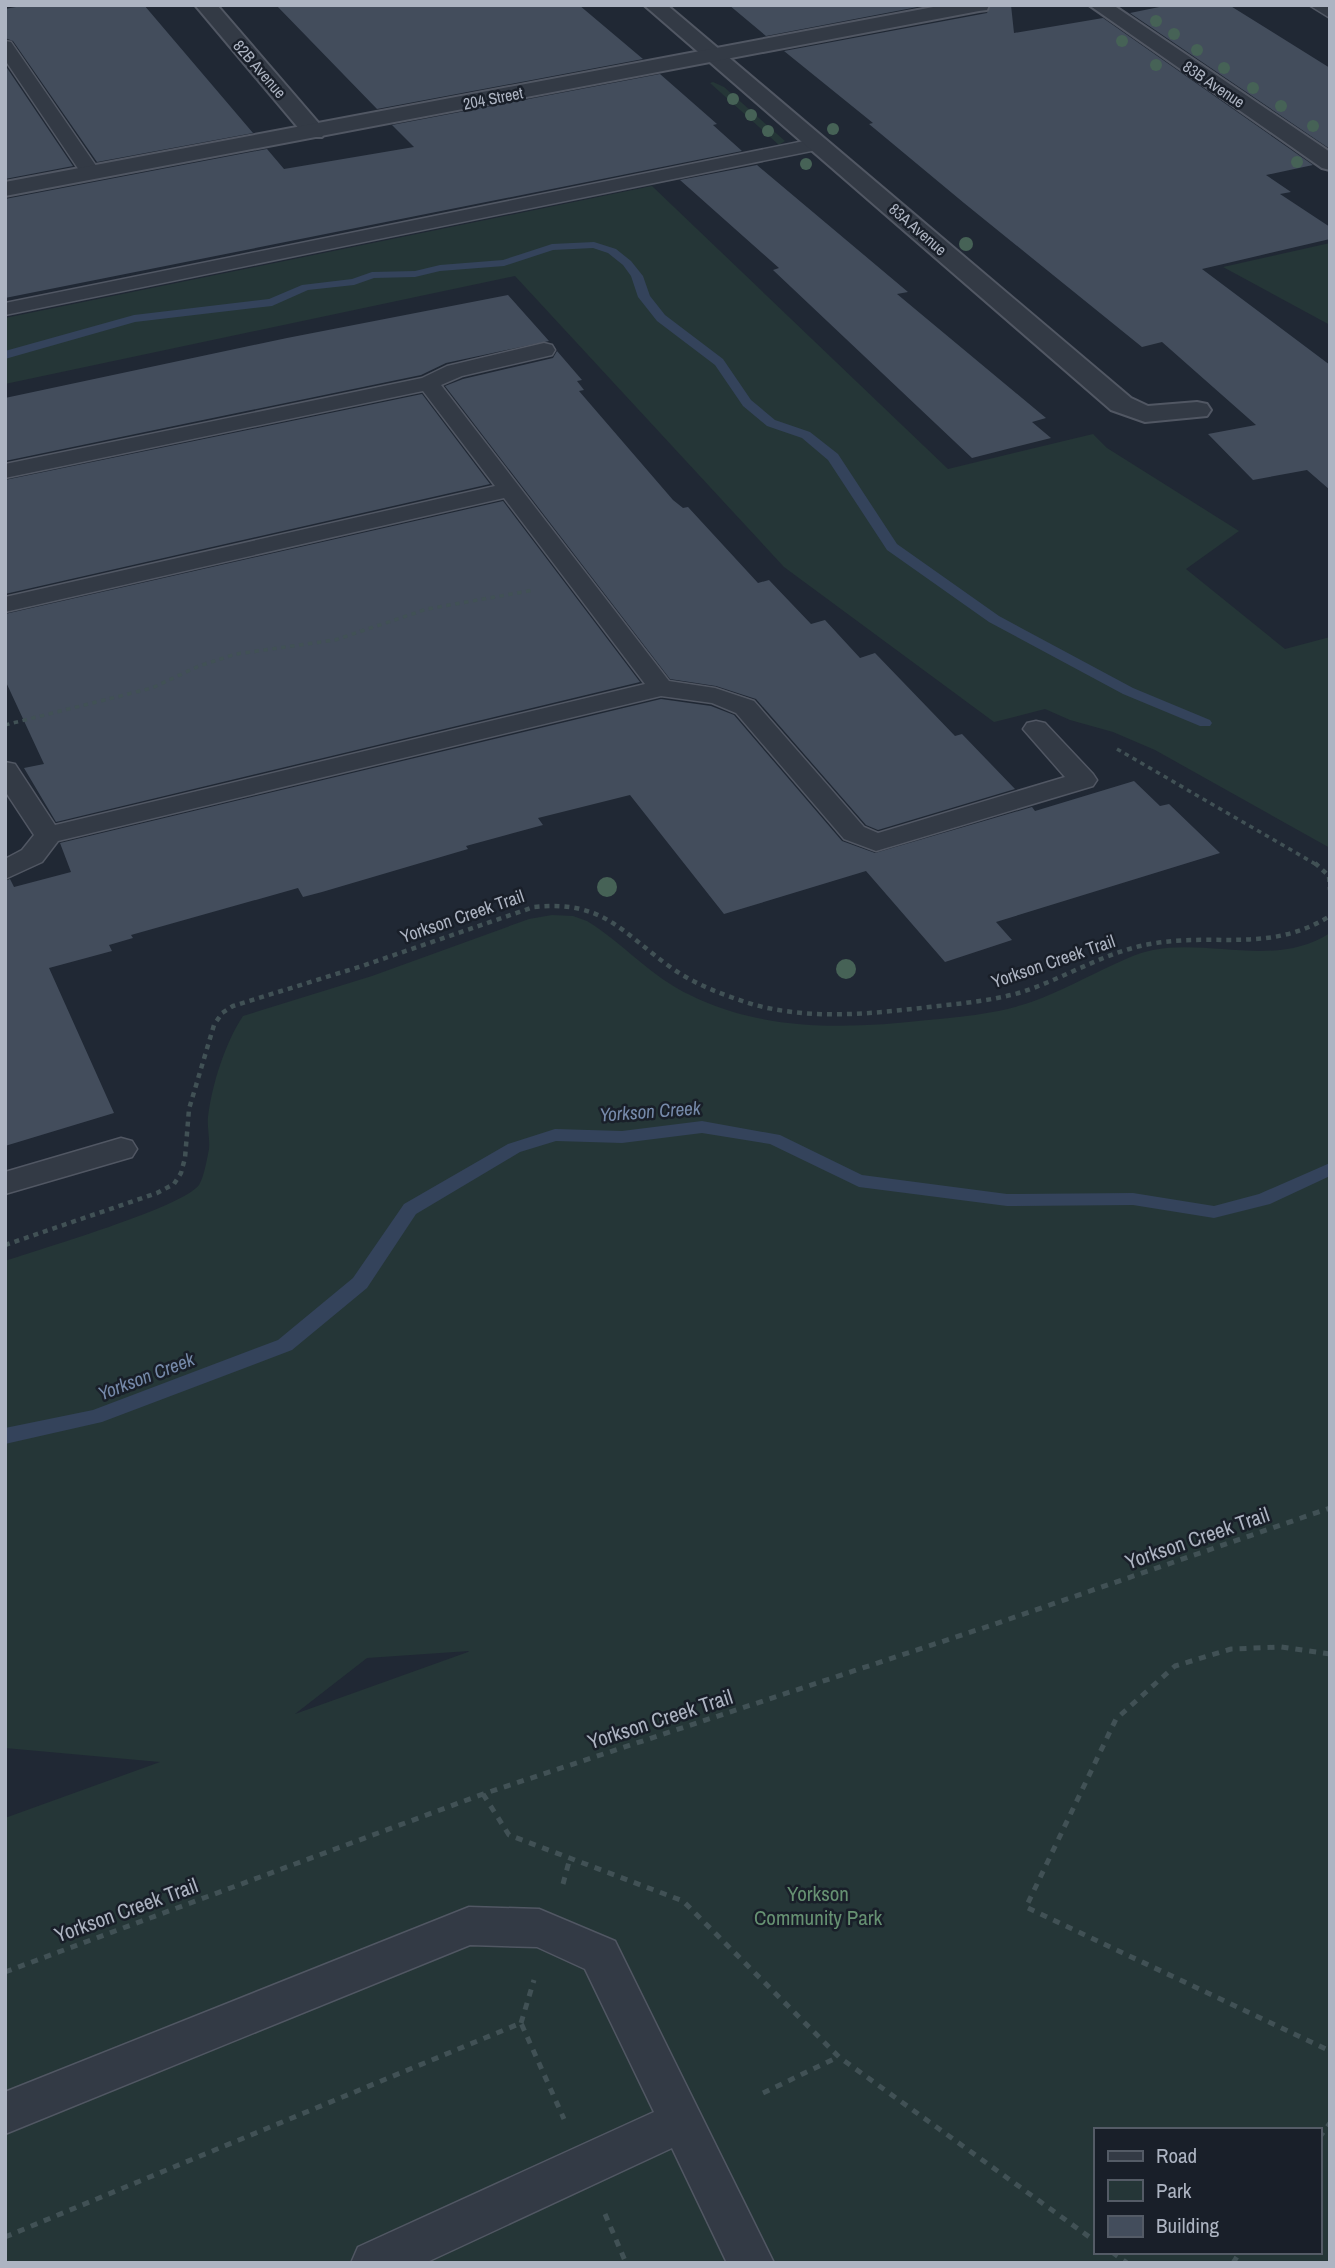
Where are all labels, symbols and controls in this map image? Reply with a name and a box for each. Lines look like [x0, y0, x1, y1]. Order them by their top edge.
street label: 82B Avenue [229, 35, 291, 103]
street label: 83B Avenue [1179, 55, 1249, 113]
street label: 204 Street [461, 81, 525, 115]
street label: 83A Avenue [884, 198, 952, 260]
street label: Yorkson Creek Trail [397, 883, 527, 949]
street label: Yorkson Creek Trail [988, 928, 1118, 994]
water label: Yorkson Creek [599, 1094, 703, 1128]
water label: Yorkson Creek [94, 1345, 199, 1406]
street label: Yorkson Creek Trail [1121, 1500, 1273, 1576]
street label: Yorkson Creek Trail [584, 1682, 736, 1756]
street label: Yorkson Creek Trail [50, 1871, 202, 1949]
park label: Yorkson Community Park [754, 1879, 882, 1932]
legend [1094, 2128, 1321, 2254]
text: Road [1156, 2141, 1197, 2170]
text: Park [1156, 2176, 1192, 2205]
text: Building [1156, 2211, 1220, 2240]

